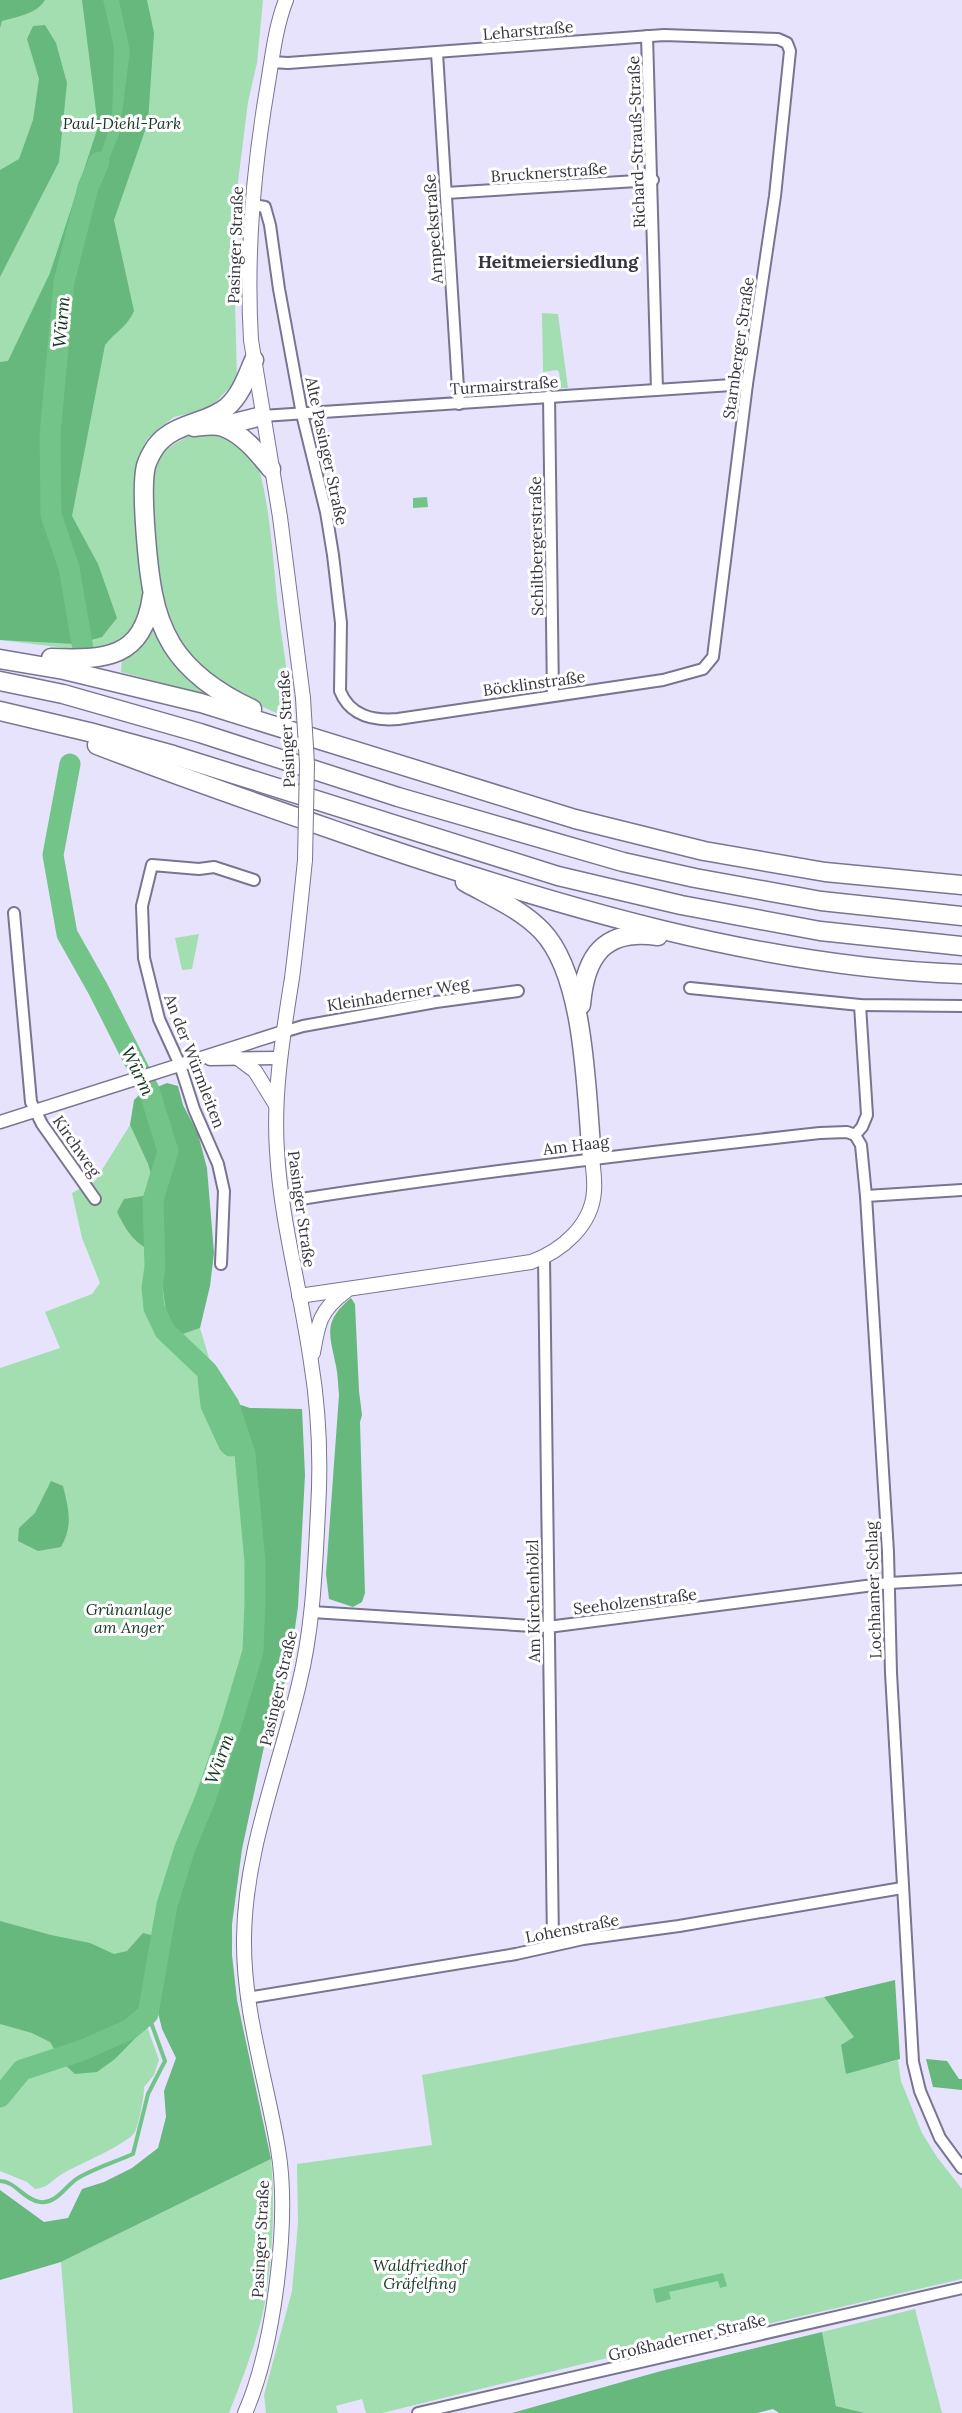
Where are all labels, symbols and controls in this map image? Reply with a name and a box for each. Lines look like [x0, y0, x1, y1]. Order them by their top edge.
street label: Leharstraße [482, 16, 574, 44]
street label: Richard-Strauß-Straße [623, 55, 649, 229]
park label: Paul-Diehl-Park [63, 113, 181, 133]
street label: Brucknerstraße [490, 158, 608, 186]
street label: Arnpeckstraße [419, 173, 447, 286]
street label: Pasinger Straße [223, 185, 247, 304]
district label: Heitmeiersiedlung [478, 250, 639, 273]
street label: Starnberger Straße [718, 275, 758, 420]
water label: Würm [47, 295, 75, 349]
street label: Turmairstraße [449, 371, 559, 399]
street label: Alte Pasinger Straße [301, 374, 353, 527]
street label: Schiltbergerstraße [525, 476, 547, 616]
street label: Böcklinstraße [482, 666, 587, 700]
street label: Pasinger Straße [273, 669, 299, 788]
street label: Kleinhaderner Weg [326, 973, 472, 1015]
street label: An der Würmleiten [160, 990, 230, 1131]
water label: Würm [116, 1043, 160, 1100]
street label: Kirchweg [49, 1111, 106, 1182]
street label: Am Haag [541, 1131, 611, 1159]
street label: Pasinger Straße [284, 1149, 320, 1269]
street label: Lochhamer Schlag [861, 1520, 885, 1659]
street label: Am Kirchenhölzl [522, 1539, 544, 1664]
street label: Seeholzenstraße [572, 1583, 698, 1619]
park label: Grünanlage am Anger [86, 1599, 173, 1637]
street label: Pasinger Straße [255, 1628, 301, 1748]
water label: Würm [199, 1730, 239, 1787]
street label: Lohenstraße [524, 1909, 621, 1947]
street label: Pasinger Straße [247, 2179, 273, 2298]
park label: Waldfriedhof Gräfelfing [373, 2255, 469, 2293]
street label: Großhaderner Straße [606, 2309, 768, 2365]

